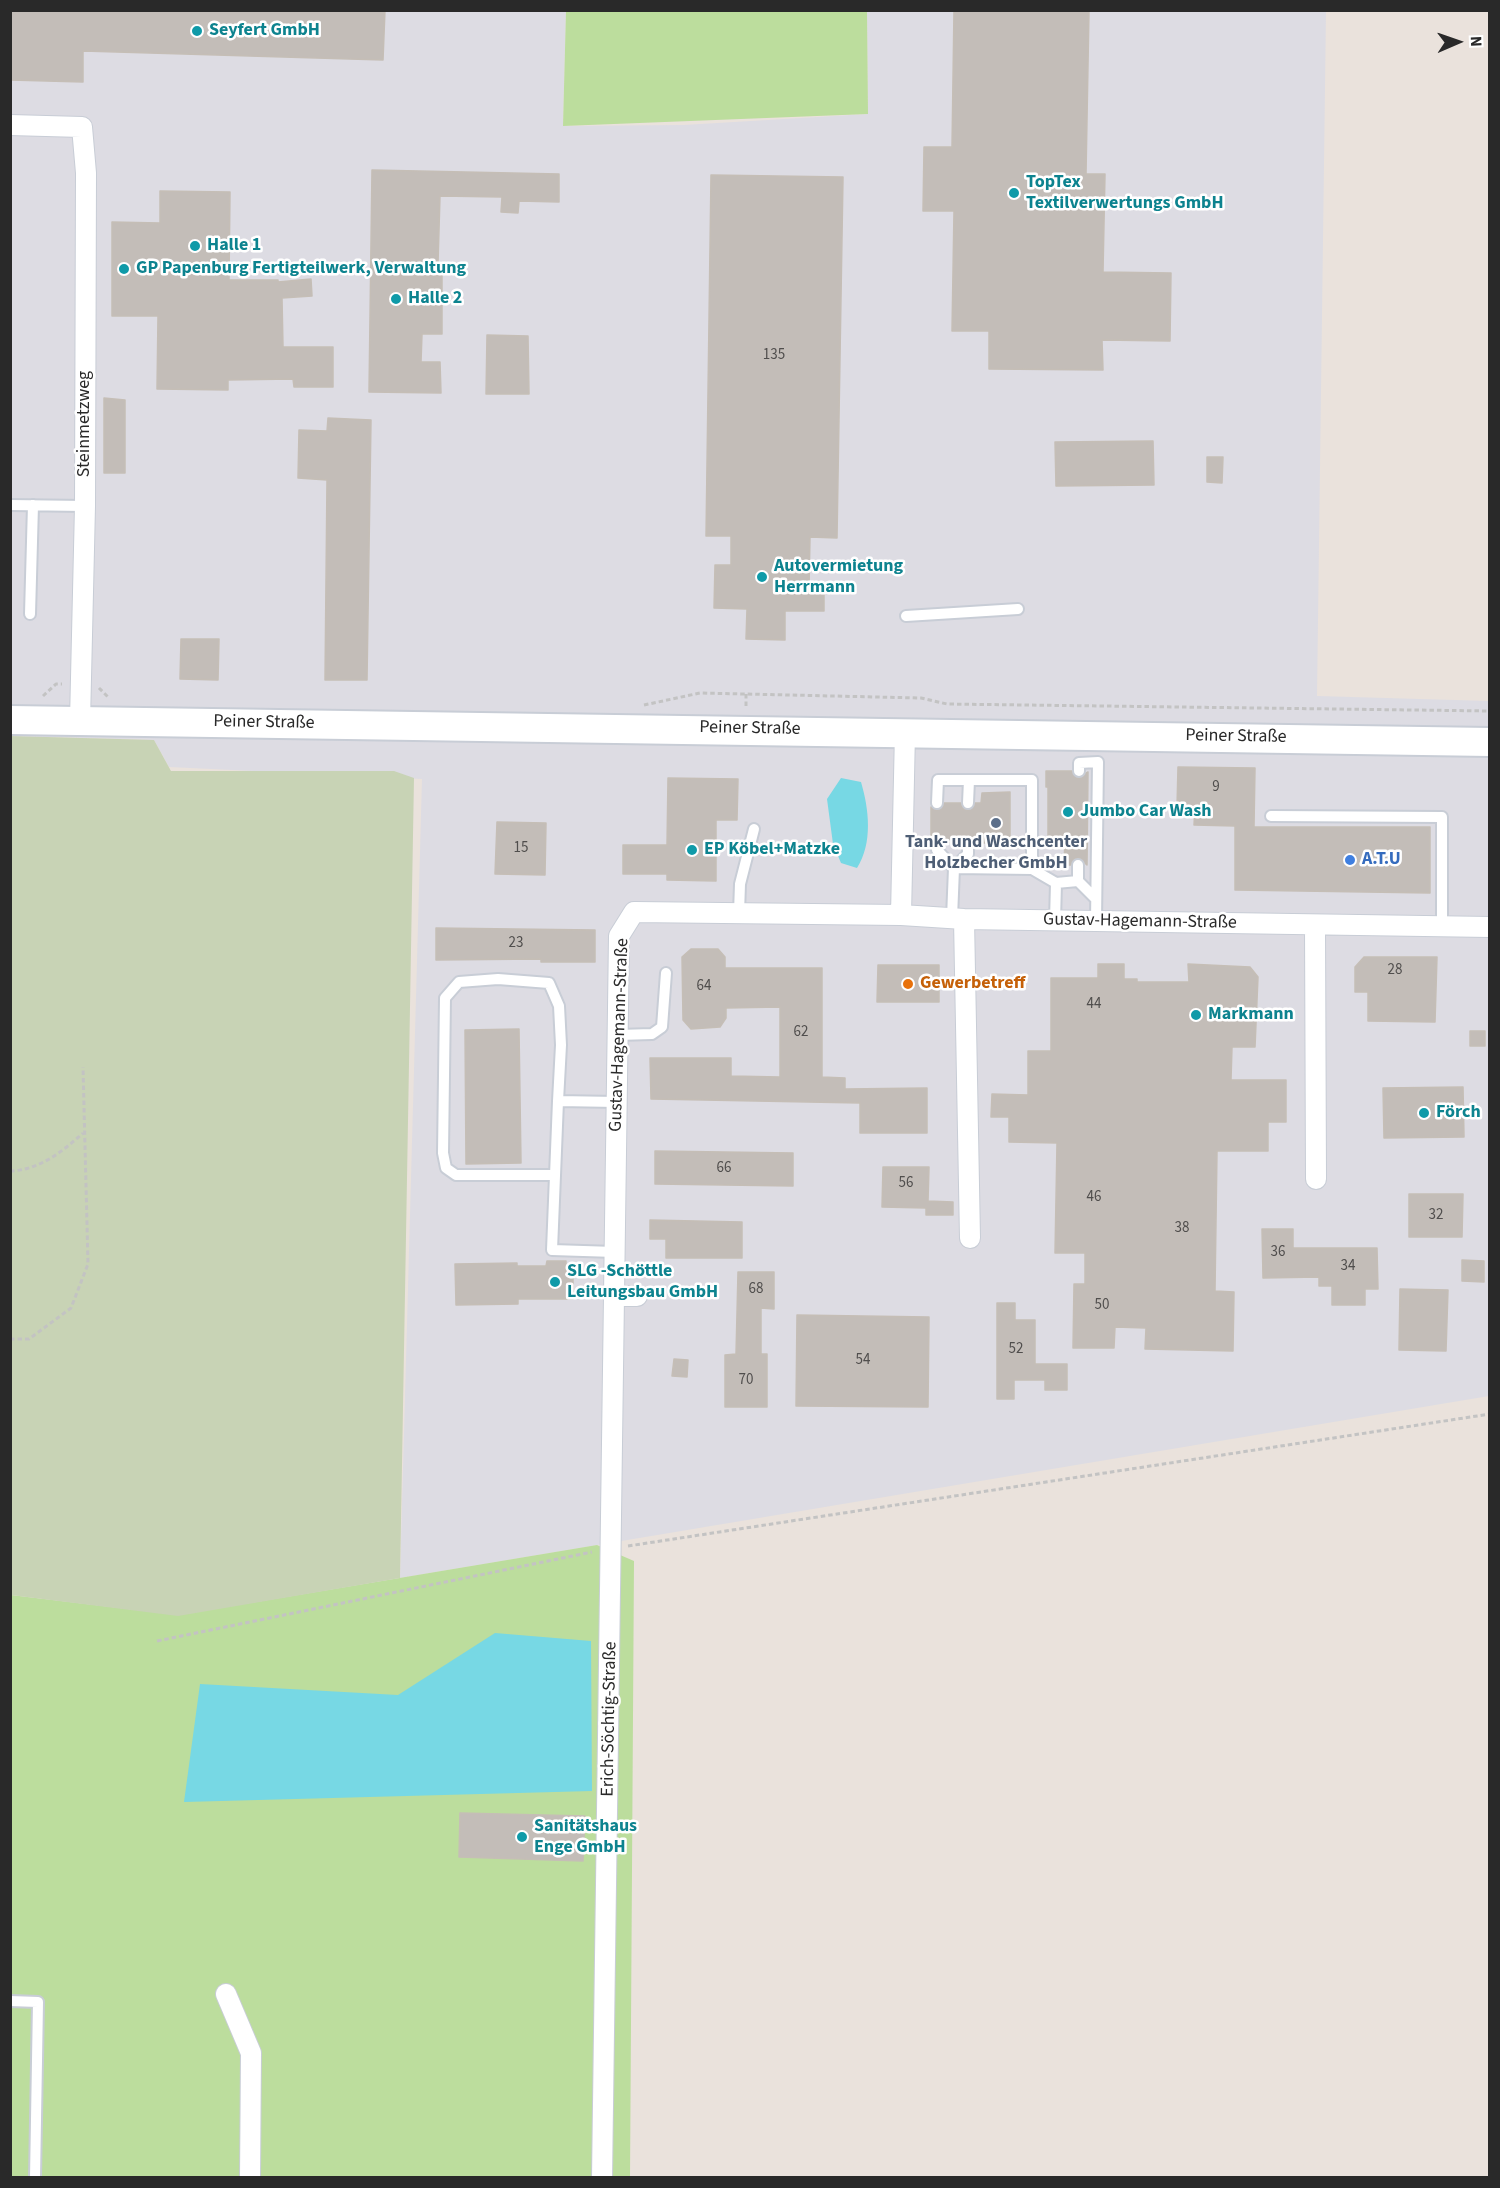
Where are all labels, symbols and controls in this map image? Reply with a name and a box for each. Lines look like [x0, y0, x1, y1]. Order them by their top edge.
north arrow [1428, 12, 1488, 72]
place label: Seyfert GmbH [209, 20, 320, 42]
marker: Seyfert GmbH [190, 24, 204, 38]
text: N [1465, 36, 1487, 47]
place label: TopTex Textilverwertungs GmbH [1026, 172, 1224, 214]
marker: TopTex Textilverwertungs GmbH [1007, 186, 1021, 200]
place label: Halle 1 [207, 235, 261, 257]
marker: Halle 1 [188, 239, 202, 253]
place label: GP Papenburg Fertigteilwerk, Verwaltung [136, 258, 466, 280]
marker: GP Papenburg Fertigteilwerk, Verwaltung [117, 262, 131, 276]
place label: Halle 2 [408, 288, 462, 310]
marker: Halle 2 [389, 292, 403, 306]
house number: 135 [763, 347, 785, 365]
street label: Steinmetzweg [74, 371, 96, 477]
place label: Autovermietung Herrmann [774, 556, 903, 598]
marker: Autovermietung Herrmann [755, 570, 769, 584]
street label: Peiner Straße [213, 711, 315, 735]
street label: Peiner Straße [699, 717, 801, 741]
street label: Peiner Straße [1185, 725, 1287, 749]
house number: 9 [1212, 779, 1220, 797]
place label: Jumbo Car Wash [1080, 801, 1212, 823]
marker: Jumbo Car Wash [1061, 805, 1075, 819]
marker: Tank- und Waschcenter Holzbecher GmbH [989, 816, 1003, 830]
place label: Tank- und Waschcenter Holzbecher GmbH [905, 832, 1087, 874]
place label: EP Köbel+Matzke [704, 839, 840, 861]
house number: 15 [514, 840, 528, 858]
marker: EP Köbel+Matzke [685, 843, 699, 857]
place label: A.T.U [1362, 849, 1401, 871]
marker: A.T.U [1343, 853, 1357, 867]
street label: Gustav-Hagemann-Straße [1043, 910, 1237, 934]
house number: 23 [509, 935, 523, 953]
street label: Gustav-Hagemann-Straße [606, 938, 634, 1132]
house number: 28 [1388, 962, 1402, 980]
place label: Gewerbetreff [920, 973, 1025, 995]
marker: Gewerbetreff [901, 977, 915, 991]
house number: 64 [697, 978, 711, 996]
house number: 44 [1087, 996, 1101, 1014]
place label: Markmann [1208, 1004, 1294, 1026]
marker: Markmann [1189, 1008, 1203, 1022]
house number: 62 [794, 1024, 808, 1042]
place label: Förch [1436, 1102, 1481, 1124]
marker: Förch [1417, 1106, 1431, 1120]
house number: 66 [717, 1160, 731, 1178]
house number: 56 [899, 1175, 913, 1193]
house number: 46 [1087, 1189, 1101, 1207]
house number: 32 [1429, 1207, 1443, 1225]
house number: 38 [1175, 1220, 1189, 1238]
house number: 36 [1271, 1244, 1285, 1262]
house number: 34 [1341, 1258, 1355, 1276]
place label: SLG -Schöttle Leitungsbau GmbH [567, 1261, 718, 1304]
marker: SLG -Schöttle Leitungsbau GmbH [548, 1275, 562, 1289]
house number: 68 [749, 1281, 763, 1299]
house number: 50 [1095, 1297, 1109, 1315]
house number: 52 [1009, 1341, 1023, 1359]
house number: 54 [856, 1352, 870, 1370]
house number: 70 [739, 1372, 753, 1390]
street label: Erich-Söchtig-Straße [598, 1641, 622, 1797]
place label: Sanitätshaus Enge GmbH [534, 1816, 637, 1858]
marker: Sanitätshaus Enge GmbH [515, 1830, 529, 1844]

